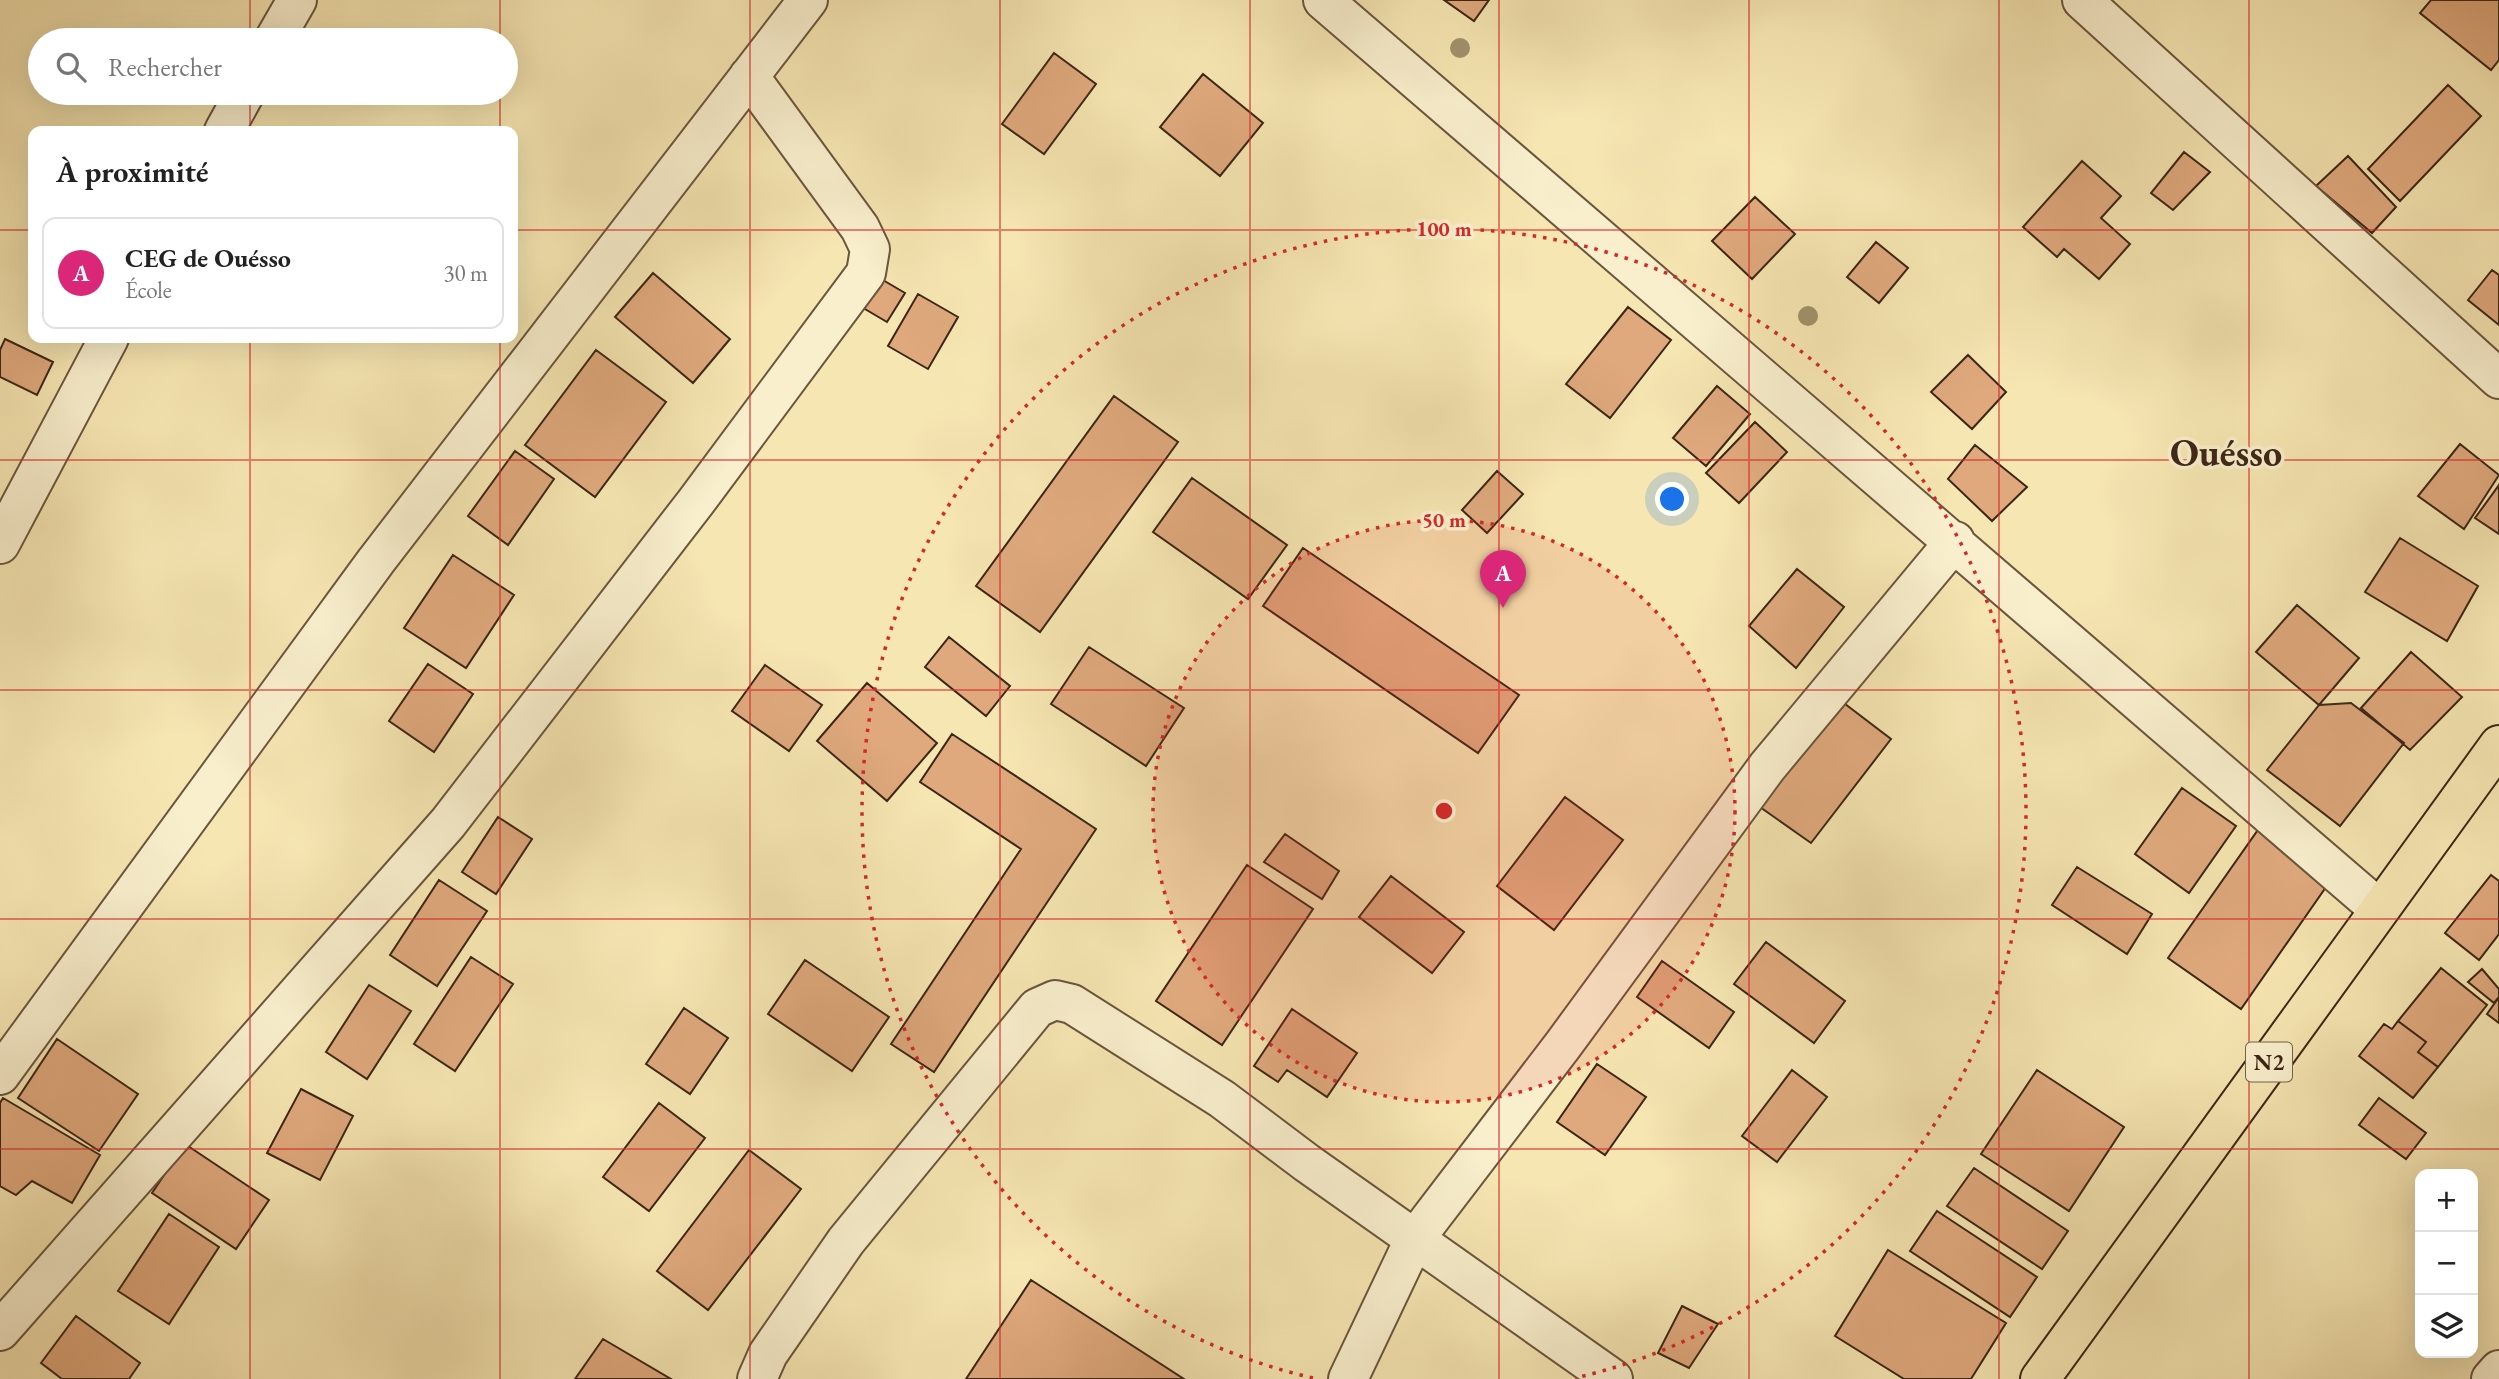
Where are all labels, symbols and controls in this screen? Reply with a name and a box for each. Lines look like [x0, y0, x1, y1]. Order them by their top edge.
search box [28, 28, 518, 105]
icon: search [52, 48, 90, 86]
text: Rechercher [108, 50, 222, 84]
text: À proximité [56, 152, 208, 191]
text: 100 m [1416, 215, 1472, 242]
text: CEG de Ouésso [125, 241, 291, 275]
text: A [73, 258, 89, 288]
text: 30 m [443, 258, 488, 288]
text: École [125, 275, 172, 305]
district label: Ouésso [2170, 428, 2282, 477]
your location [1655, 482, 1689, 516]
text: 50 m [1422, 506, 1466, 533]
pin: A [1480, 550, 1526, 608]
centre of rings [1432, 799, 1456, 823]
road number: N2 [2246, 1042, 2292, 1082]
map controls [2415, 1169, 2478, 1358]
button: + [2415, 1169, 2478, 1232]
button: − [2415, 1232, 2478, 1295]
button: layers [2415, 1295, 2478, 1358]

